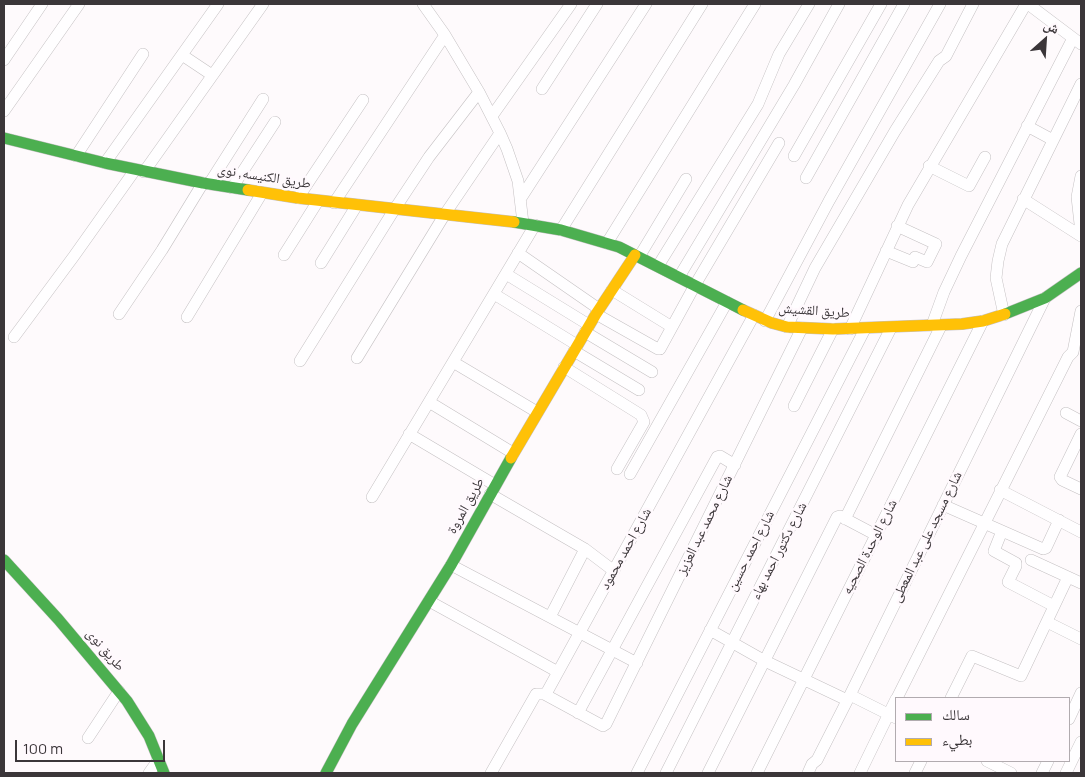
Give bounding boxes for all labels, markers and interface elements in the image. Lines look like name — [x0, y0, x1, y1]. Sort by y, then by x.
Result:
text: ش — [1041, 14, 1063, 38]
north arrow — [1020, 15, 1070, 65]
street label: طريق الكنيسه, نوى — [216, 161, 312, 193]
street label: طريق القشيش — [778, 300, 850, 322]
street label: شارع مسجد على عبد المعطى — [888, 469, 966, 605]
street label: شارع محمد عبد العزيز — [674, 472, 736, 578]
street label: طريق المروة — [444, 475, 488, 537]
street label: شارع الوحدة الصحيه — [839, 497, 901, 597]
street label: شارع دكتور احمد بهاء — [747, 499, 811, 603]
street label: شارع احمد محمود — [597, 505, 655, 593]
street label: شارع احمد حسين — [723, 508, 779, 594]
street label: طريق نوى — [82, 625, 128, 675]
legend — [895, 697, 1070, 762]
text: سالك — [942, 704, 970, 725]
text: بطيء — [942, 729, 972, 750]
scale bar — [18, 730, 168, 762]
text: 100 m — [23, 738, 63, 759]

